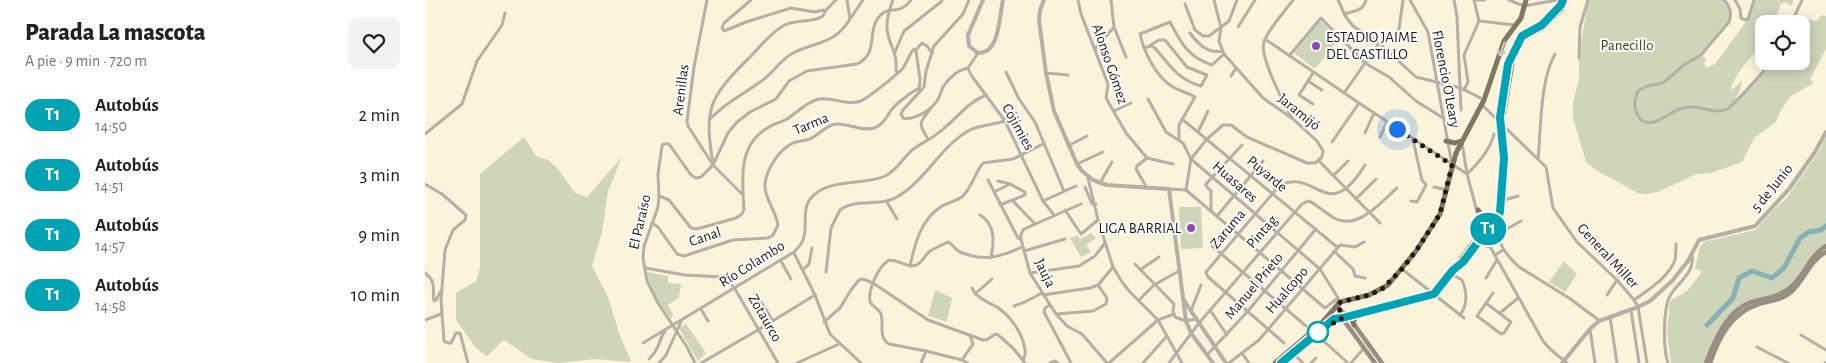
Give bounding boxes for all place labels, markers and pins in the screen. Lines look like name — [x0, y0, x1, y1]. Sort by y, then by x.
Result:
place label: ESTADIO JAIME DEL CASTILLO — [1326, 30, 1417, 62]
marker: ESTADIO JAIME DEL CASTILLO — [1310, 40, 1322, 52]
place label: LIGA BARRIAL — [1099, 221, 1182, 236]
marker: LIGA BARRIAL — [1185, 222, 1197, 234]
unlabelled marker — [1307, 321, 1329, 343]

